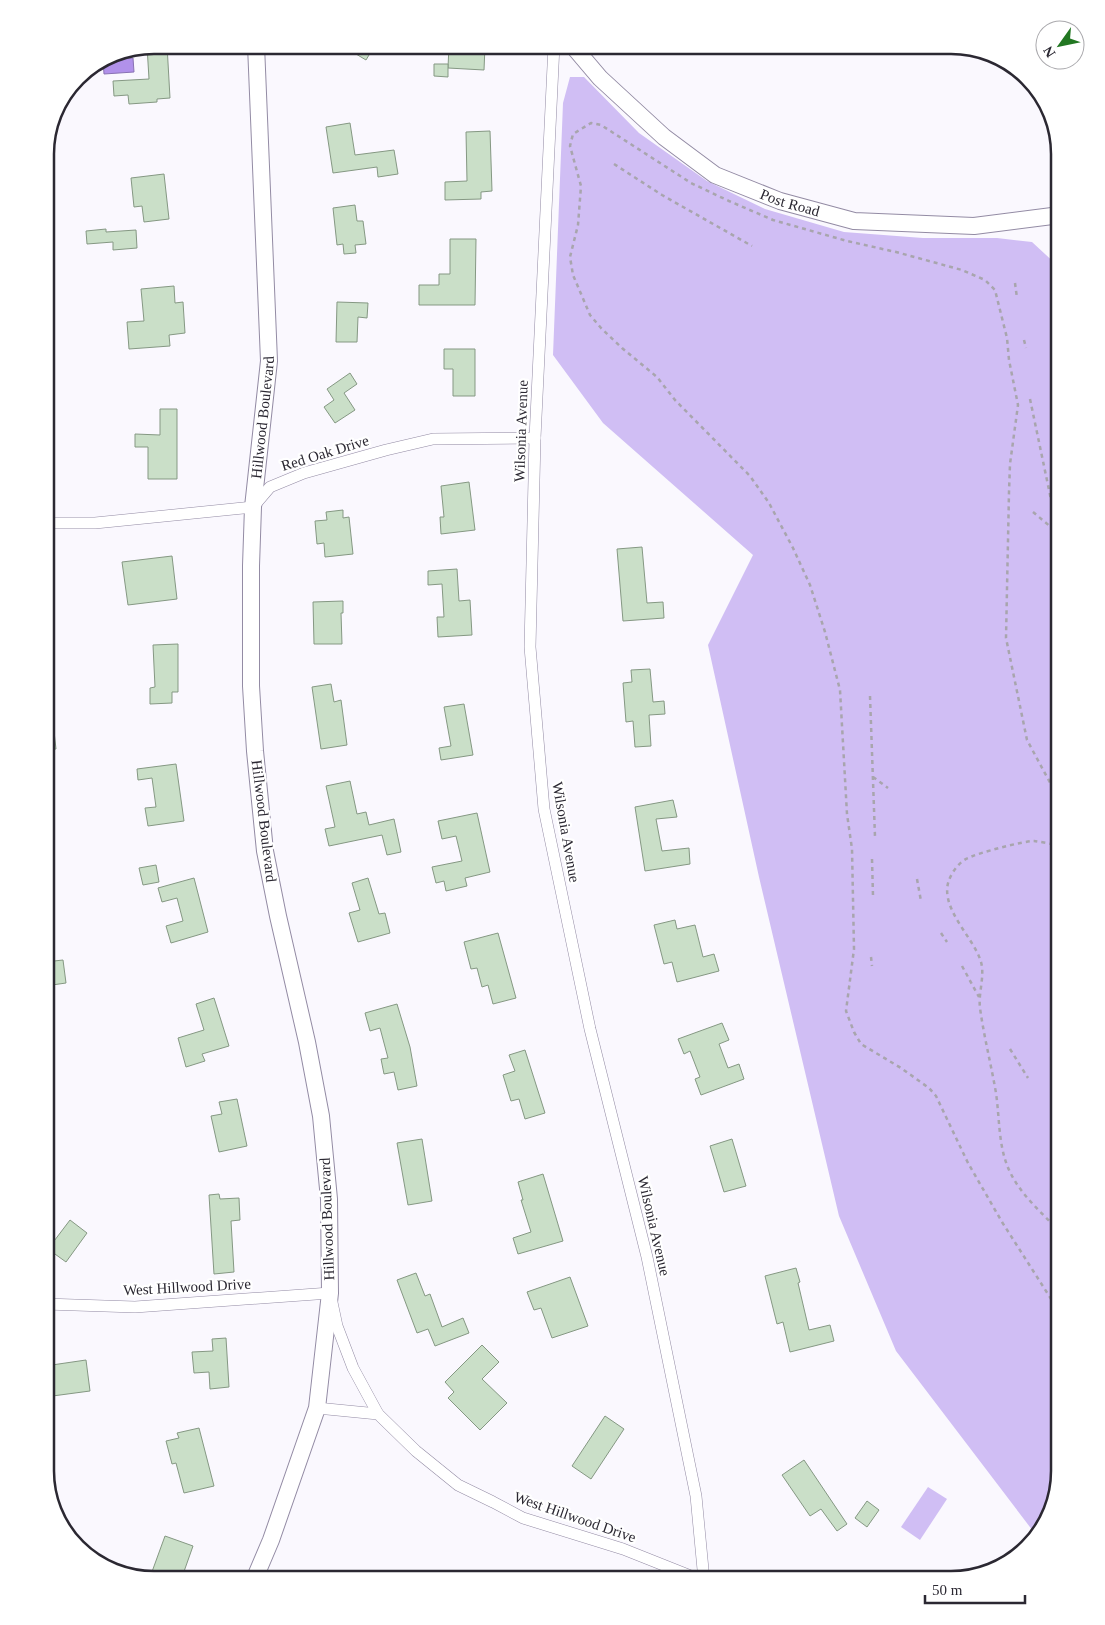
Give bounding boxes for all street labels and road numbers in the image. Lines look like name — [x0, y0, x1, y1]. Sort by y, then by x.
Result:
street label: Post Road — [758, 186, 822, 219]
street label: Hillwood Boulevard — [248, 355, 277, 479]
street label: Wilsonia Avenue — [511, 379, 531, 482]
street label: Red Oak Drive — [279, 432, 371, 474]
street label: Hillwood Boulevard — [249, 759, 279, 883]
street label: Wilsonia Avenue — [549, 780, 583, 884]
street label: Hillwood Boulevard — [317, 1157, 337, 1281]
street label: Wilsonia Avenue — [635, 1174, 673, 1278]
street label: West Hillwood Drive — [123, 1276, 252, 1298]
street label: West Hillwood Drive — [512, 1489, 638, 1545]

